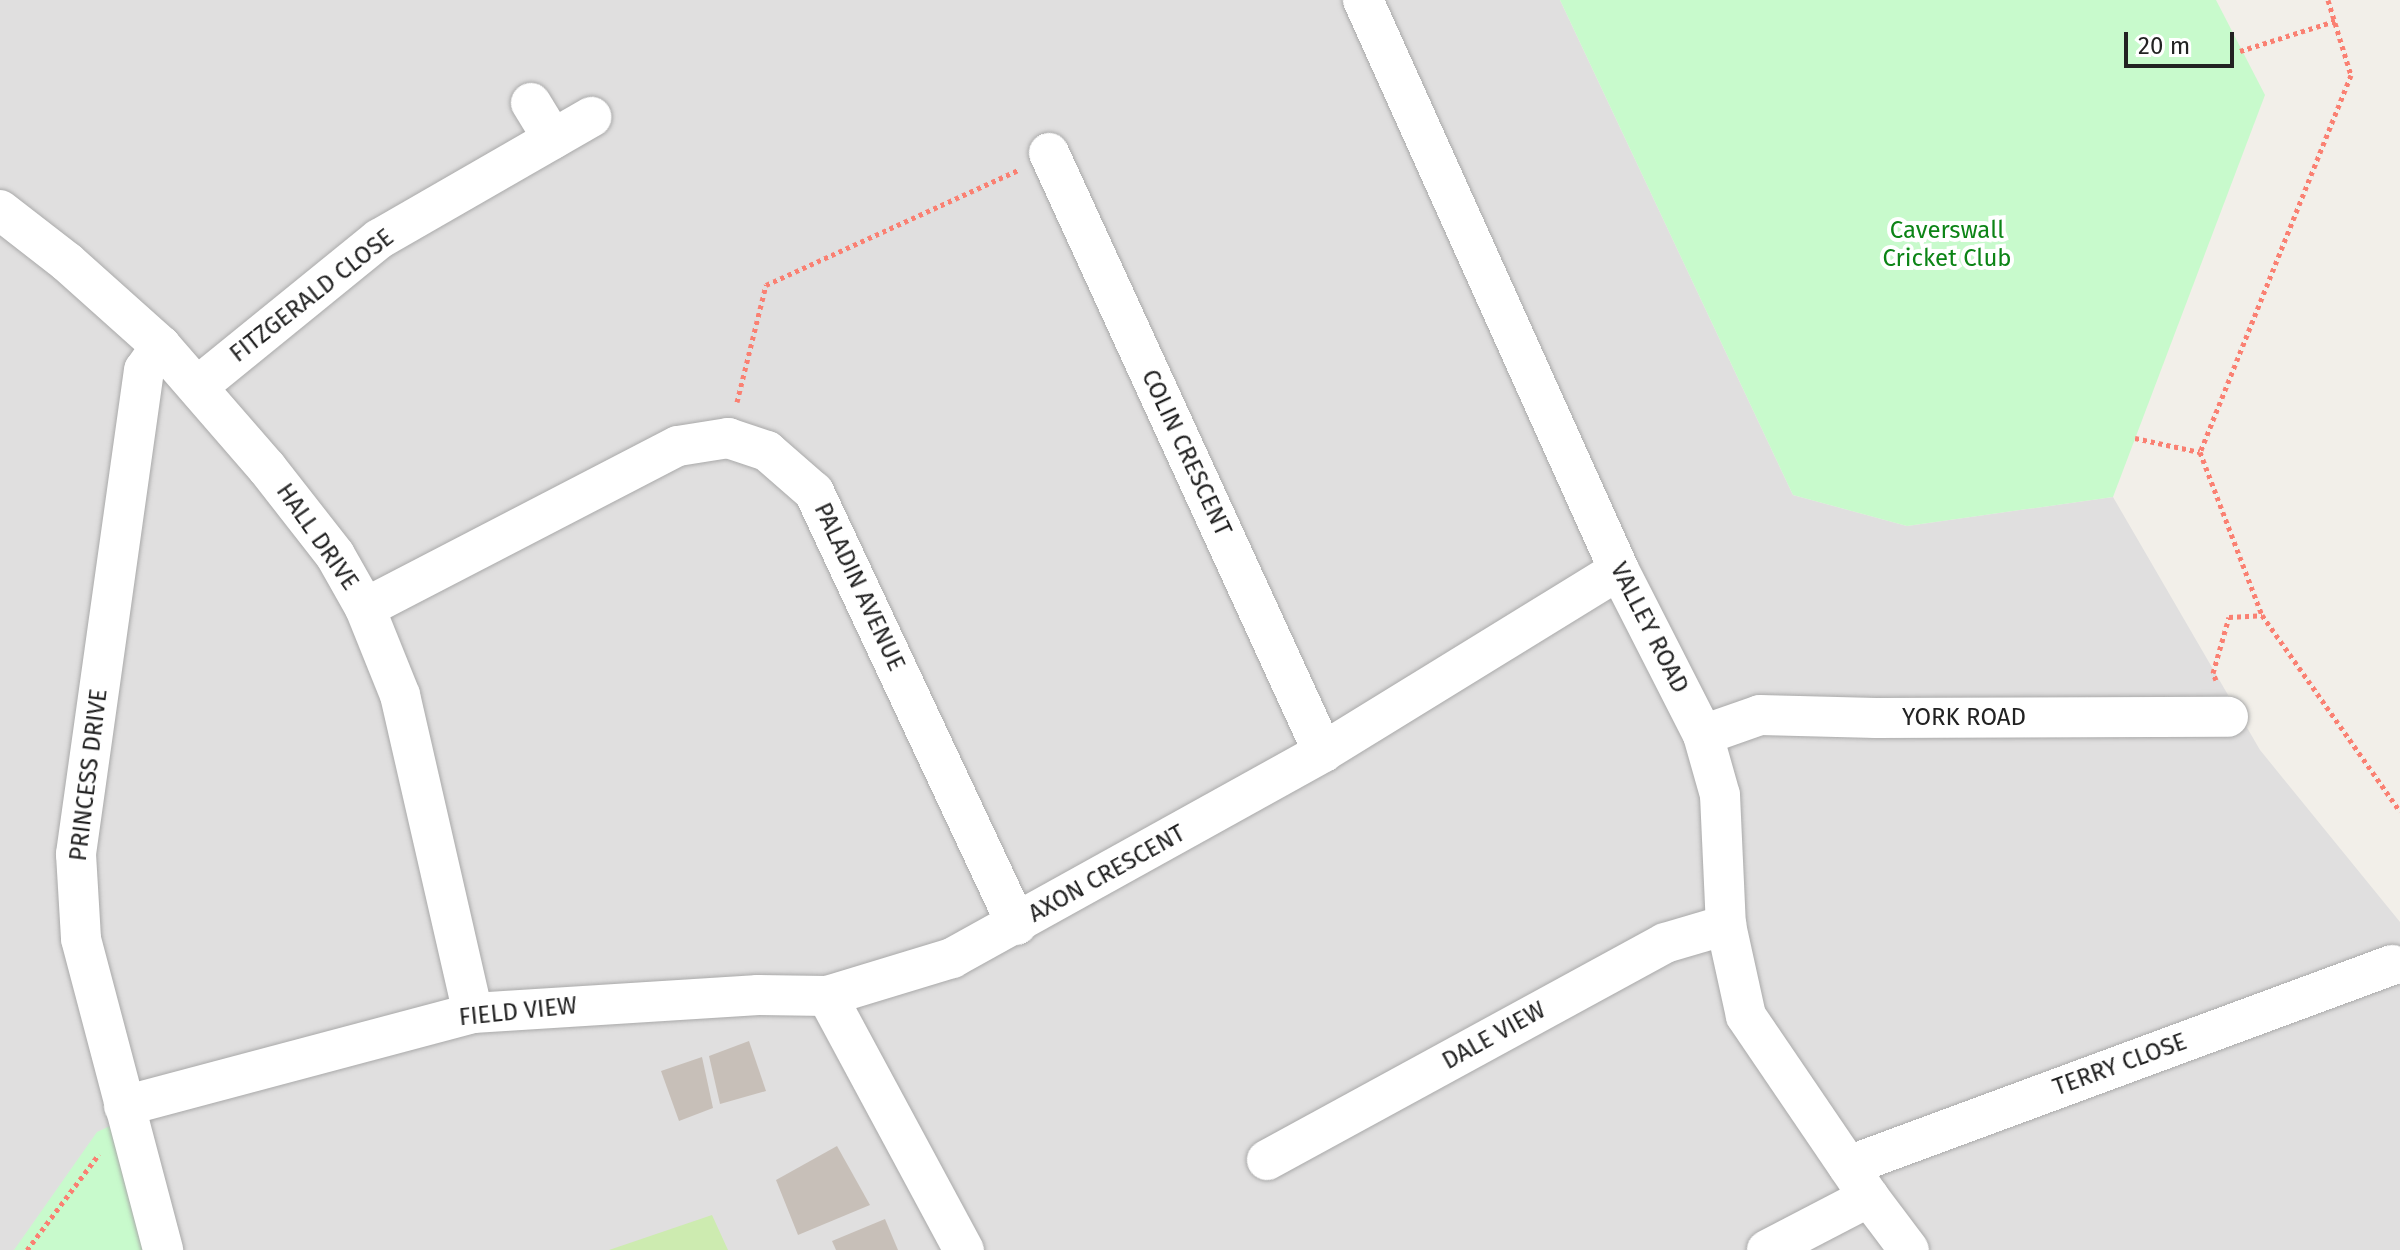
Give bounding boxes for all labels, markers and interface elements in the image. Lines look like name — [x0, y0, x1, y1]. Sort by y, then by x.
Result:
scale bar — [2128, 16, 2238, 66]
text: 20 m — [2138, 32, 2190, 60]
park label: Caverswall Cricket Club — [1882, 217, 2012, 273]
street label: FITZGERALD CLOSE — [224, 223, 400, 369]
street label: COLIN CRESCENT — [1135, 365, 1237, 541]
street label: HALL DRIVE — [270, 478, 364, 596]
street label: PALADIN AVENUE — [807, 498, 911, 676]
street label: VALLEY ROAD — [1604, 558, 1694, 698]
street label: PRINCESS DRIVE — [64, 687, 114, 863]
street label: YORK ROAD — [1902, 704, 2026, 732]
street label: AXON CRESCENT — [1024, 819, 1190, 929]
street label: FIELD VIEW — [458, 991, 578, 1033]
street label: DALE VIEW — [1438, 996, 1550, 1076]
street label: TERRY CLOSE — [2049, 1028, 2191, 1102]

